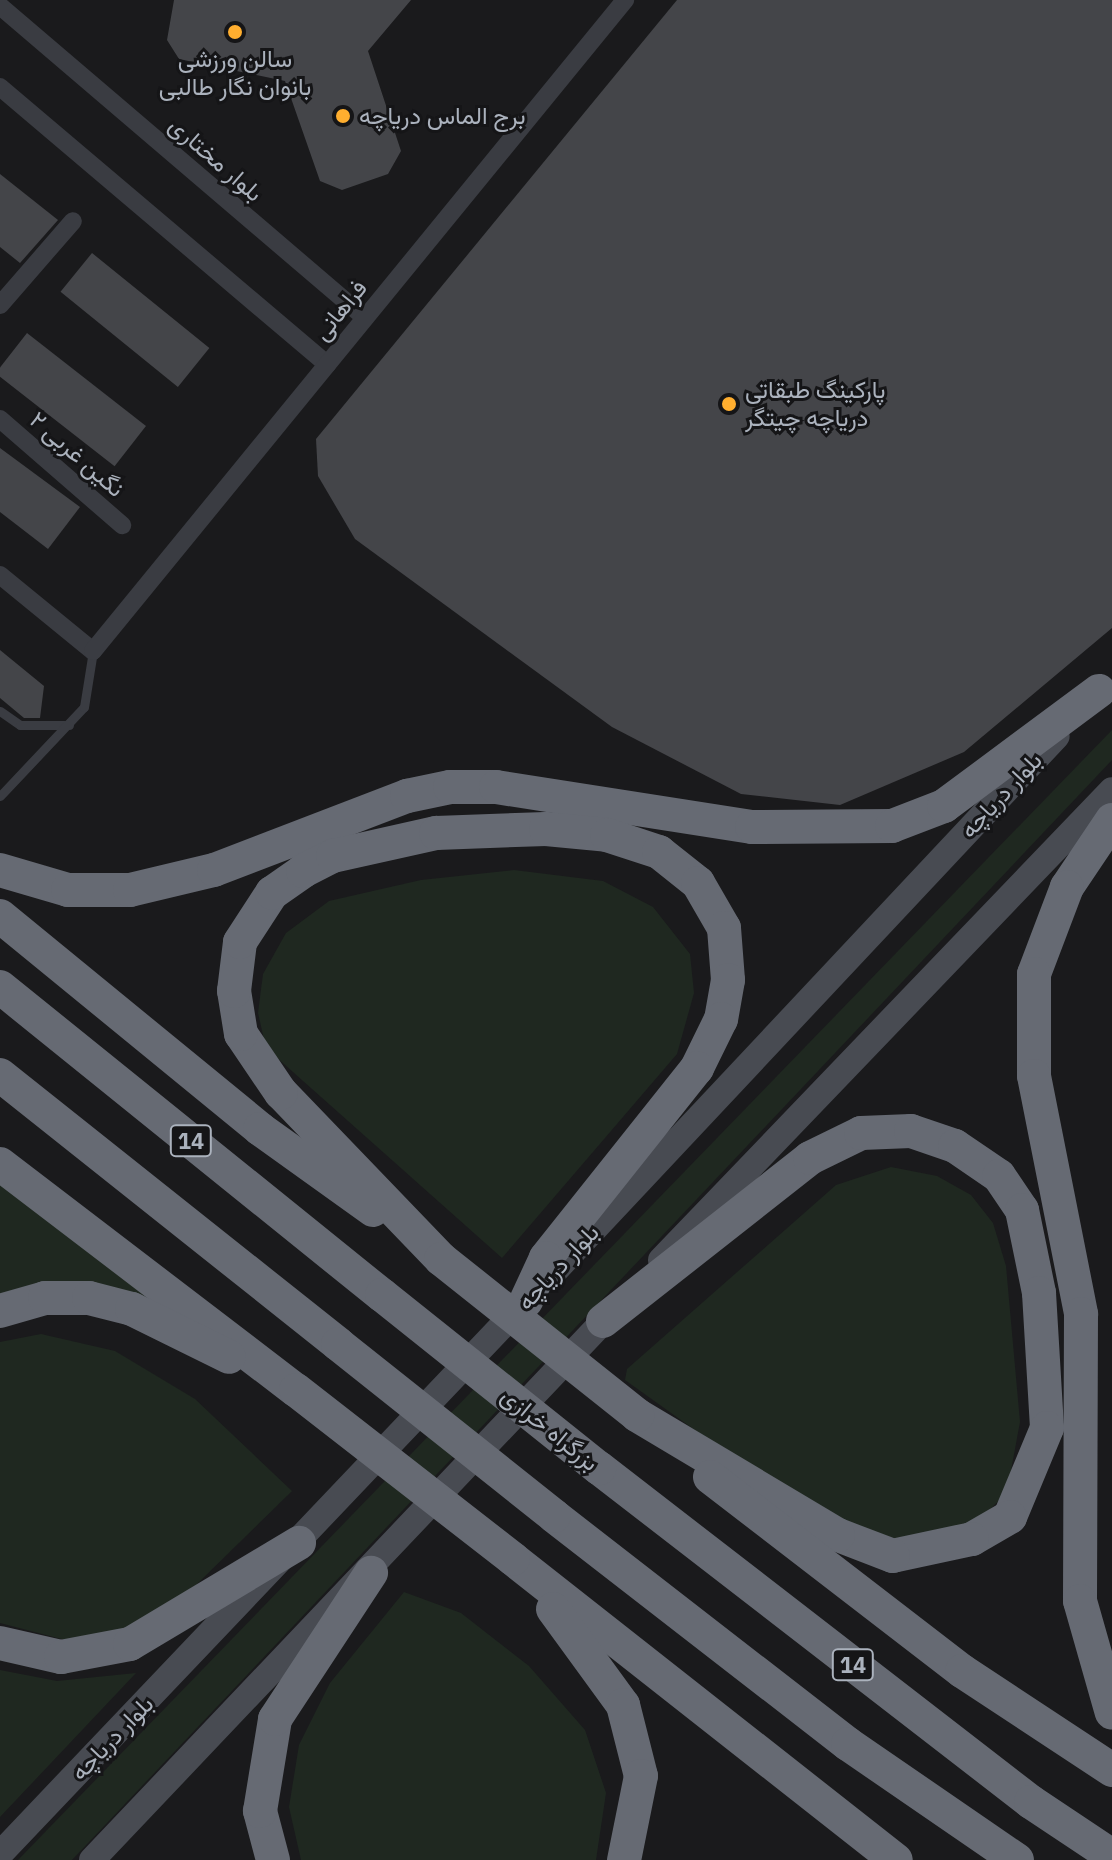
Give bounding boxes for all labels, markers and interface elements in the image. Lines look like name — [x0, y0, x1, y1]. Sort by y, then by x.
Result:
marker: سالن ورزشی بانوان نگار طالبی — [226, 23, 244, 41]
place label: سالن ورزشی بانوان نگار طالبی — [159, 45, 311, 101]
place label: برج الماس دریاچه — [359, 102, 526, 130]
marker: برج الماس دریاچه — [334, 107, 352, 125]
street label: بلوار مختاری — [163, 111, 269, 207]
street label: فراهانی — [307, 274, 373, 346]
place label: پارکینگ طبقاتی دریاچه چیتگر — [745, 376, 886, 432]
marker: پارکینگ طبقاتی دریاچه چیتگر — [720, 395, 738, 413]
street label: نگین غربی ۲ — [24, 405, 130, 503]
street label: بلوار دریاچه — [954, 746, 1048, 844]
road number: 14 — [169, 1123, 213, 1159]
street label: بلوار دریاچه — [511, 1218, 605, 1316]
street label: بزرگراه خرازی — [495, 1381, 605, 1477]
road number: 14 — [831, 1647, 875, 1683]
street label: بلوار دریاچه — [65, 1690, 159, 1786]

